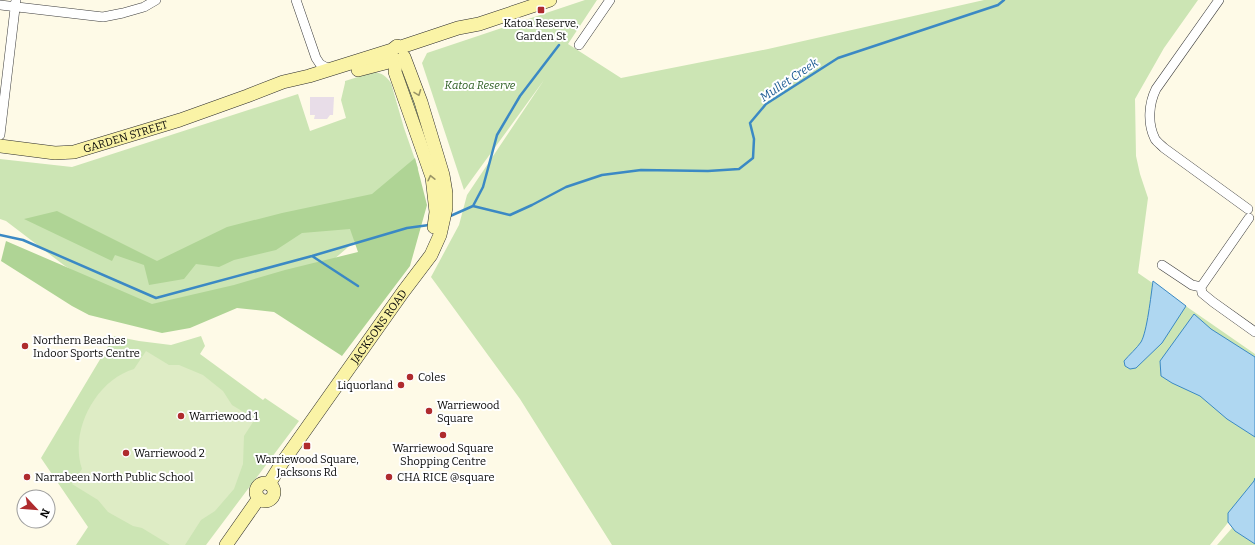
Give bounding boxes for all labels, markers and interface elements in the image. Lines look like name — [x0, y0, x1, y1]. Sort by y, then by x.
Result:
marker: Katoa Reserve, Garden St — [536, 5, 546, 15]
place label: Katoa Reserve, Garden St — [503, 17, 579, 43]
water label: Mullet Creek — [757, 55, 821, 105]
park label: Katoa Reserve — [445, 79, 516, 92]
one-way arrow — [413, 90, 421, 97]
street label: GARDEN STREET — [81, 118, 170, 156]
one-way arrow — [428, 175, 436, 181]
street label: JACKSONS ROAD — [348, 287, 410, 367]
place label: Northern Beaches Indoor Sports Centre — [33, 334, 140, 360]
marker: Northern Beaches Indoor Sports Centre — [20, 341, 30, 351]
place label: Coles — [418, 371, 446, 384]
marker: Coles — [405, 372, 415, 382]
place label: Liquorland — [337, 379, 393, 392]
marker: Liquorland — [396, 380, 406, 390]
place label: Warriewood Square — [437, 399, 500, 425]
marker: Warriewood Square — [424, 406, 434, 416]
place label: Warriewood 1 — [189, 410, 259, 423]
marker: Warriewood 1 — [176, 411, 186, 421]
marker: Warriewood Square Shopping Centre — [438, 430, 448, 440]
marker: Warriewood Square, Jacksons Rd — [302, 441, 312, 451]
place label: Warriewood Square Shopping Centre — [392, 442, 494, 468]
place label: Warriewood 2 — [134, 447, 205, 460]
marker: Warriewood 2 — [121, 448, 131, 458]
place label: Warriewood Square, Jacksons Rd — [255, 453, 359, 479]
place label: Narrabeen North Public School — [35, 471, 193, 484]
place label: CHA RICE @square — [397, 471, 494, 484]
marker: Narrabeen North Public School — [22, 472, 32, 482]
marker: CHA RICE @square — [384, 472, 394, 482]
north arrow — [16, 489, 56, 529]
text: N — [37, 506, 52, 520]

